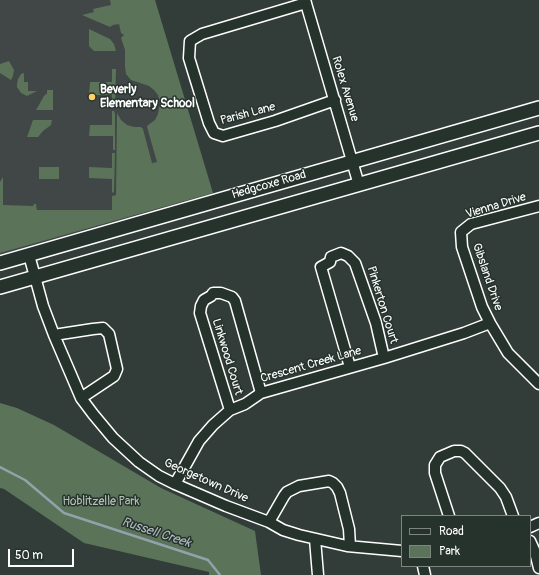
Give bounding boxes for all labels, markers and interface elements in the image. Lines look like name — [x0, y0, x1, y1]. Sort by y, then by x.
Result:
street label: Rolex Avenue — [328, 55, 362, 123]
place label: Beverly Elementary School — [100, 83, 195, 111]
marker: Beverly Elementary School — [87, 92, 97, 102]
street label: Parish Lane — [219, 100, 277, 128]
street label: Hedgcoxe Road — [230, 168, 308, 202]
street label: Vienna Drive — [464, 190, 528, 222]
street label: Gibsland Drive — [469, 241, 505, 313]
street label: Pinkerton Court — [363, 265, 401, 345]
street label: Linkwood Court — [209, 317, 245, 397]
street label: Crescent Creek Lane — [259, 344, 363, 386]
street label: Georgetown Drive — [162, 456, 250, 506]
park label: Hoblitzelle Park — [62, 495, 140, 509]
water label: Russell Creek — [119, 514, 193, 552]
legend — [401, 515, 531, 567]
text: Road — [439, 524, 464, 539]
scale bar — [10, 541, 76, 567]
text: Park — [439, 544, 460, 559]
text: 50 m — [15, 548, 43, 563]

